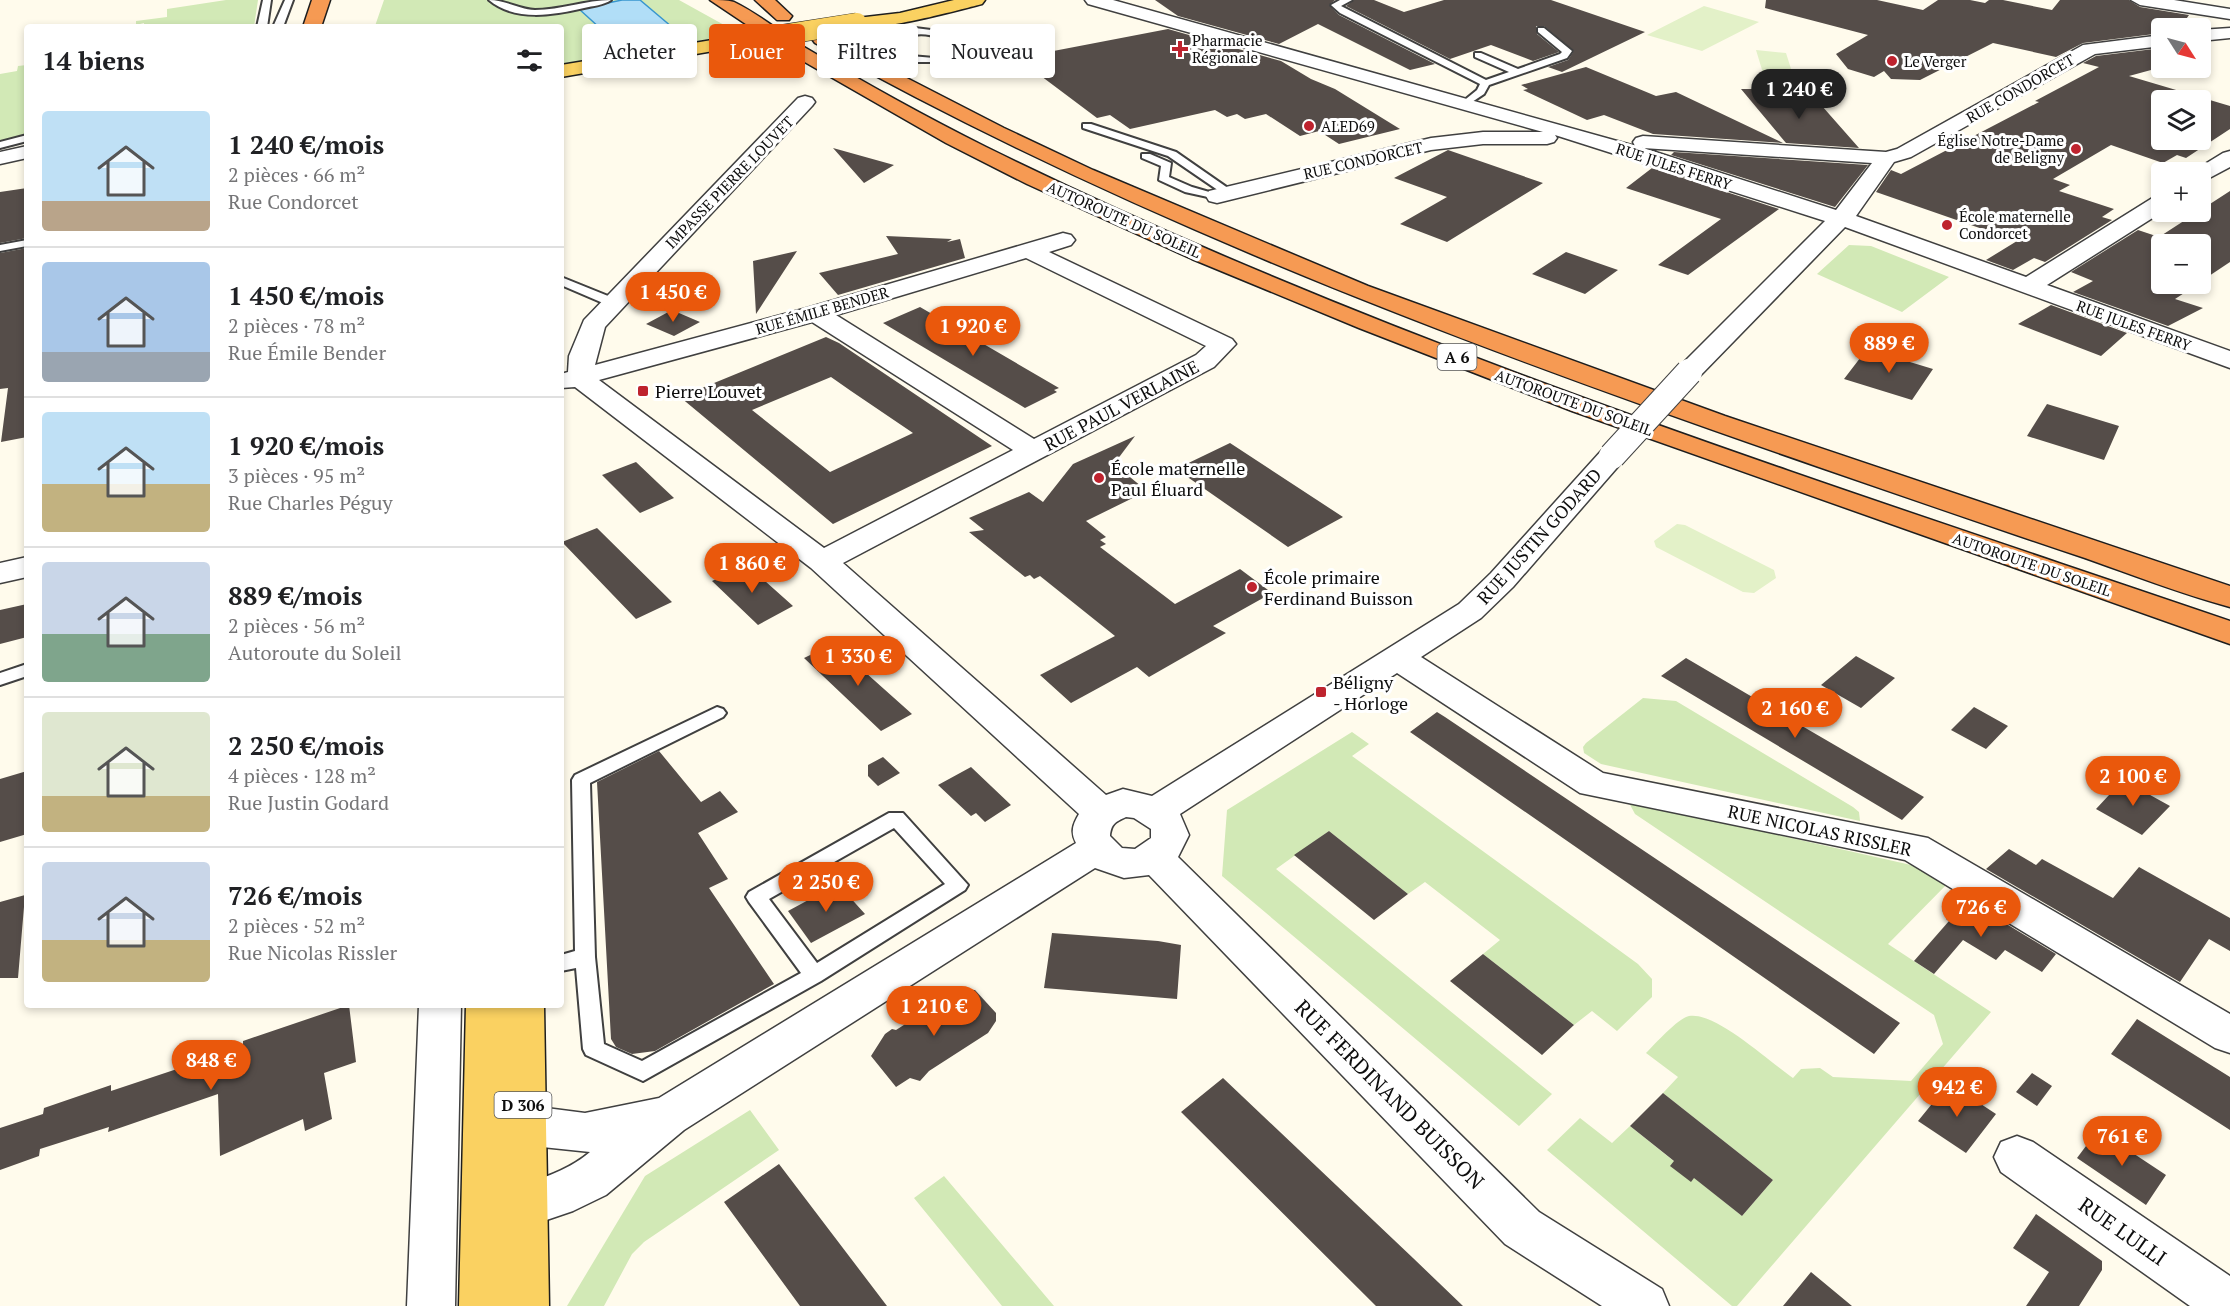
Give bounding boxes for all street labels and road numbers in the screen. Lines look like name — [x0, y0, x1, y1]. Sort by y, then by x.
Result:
street label: RUE CONDORCET — [1962, 49, 2078, 127]
street label: IMPASSE PIERRE LOUVET — [660, 112, 798, 252]
street label: RUE CONDORCET — [1301, 137, 1425, 183]
street label: RUE JULES FERRY — [1614, 138, 1735, 194]
street label: AUTOROUTE DU SOLEIL — [1044, 176, 1204, 262]
street label: RUE ÉMILE BENDER — [753, 281, 891, 339]
street label: RUE JULES FERRY — [2074, 295, 2194, 355]
road number: A 6 — [1438, 344, 1476, 370]
street label: RUE PAUL VERLAINE — [1039, 354, 1203, 456]
street label: AUTOROUTE DU SOLEIL — [1492, 364, 1656, 440]
street label: RUE JUSTIN GODARD — [1471, 463, 1607, 609]
street label: AUTOROUTE DU SOLEIL — [1950, 527, 2114, 601]
street label: RUE NICOLAS RISSLER — [1726, 799, 1915, 861]
street label: RUE FERDINAND BUISSON — [1289, 993, 1491, 1195]
road number: D 306 — [494, 1092, 552, 1118]
street label: RUE LULLI — [2074, 1191, 2172, 1271]

